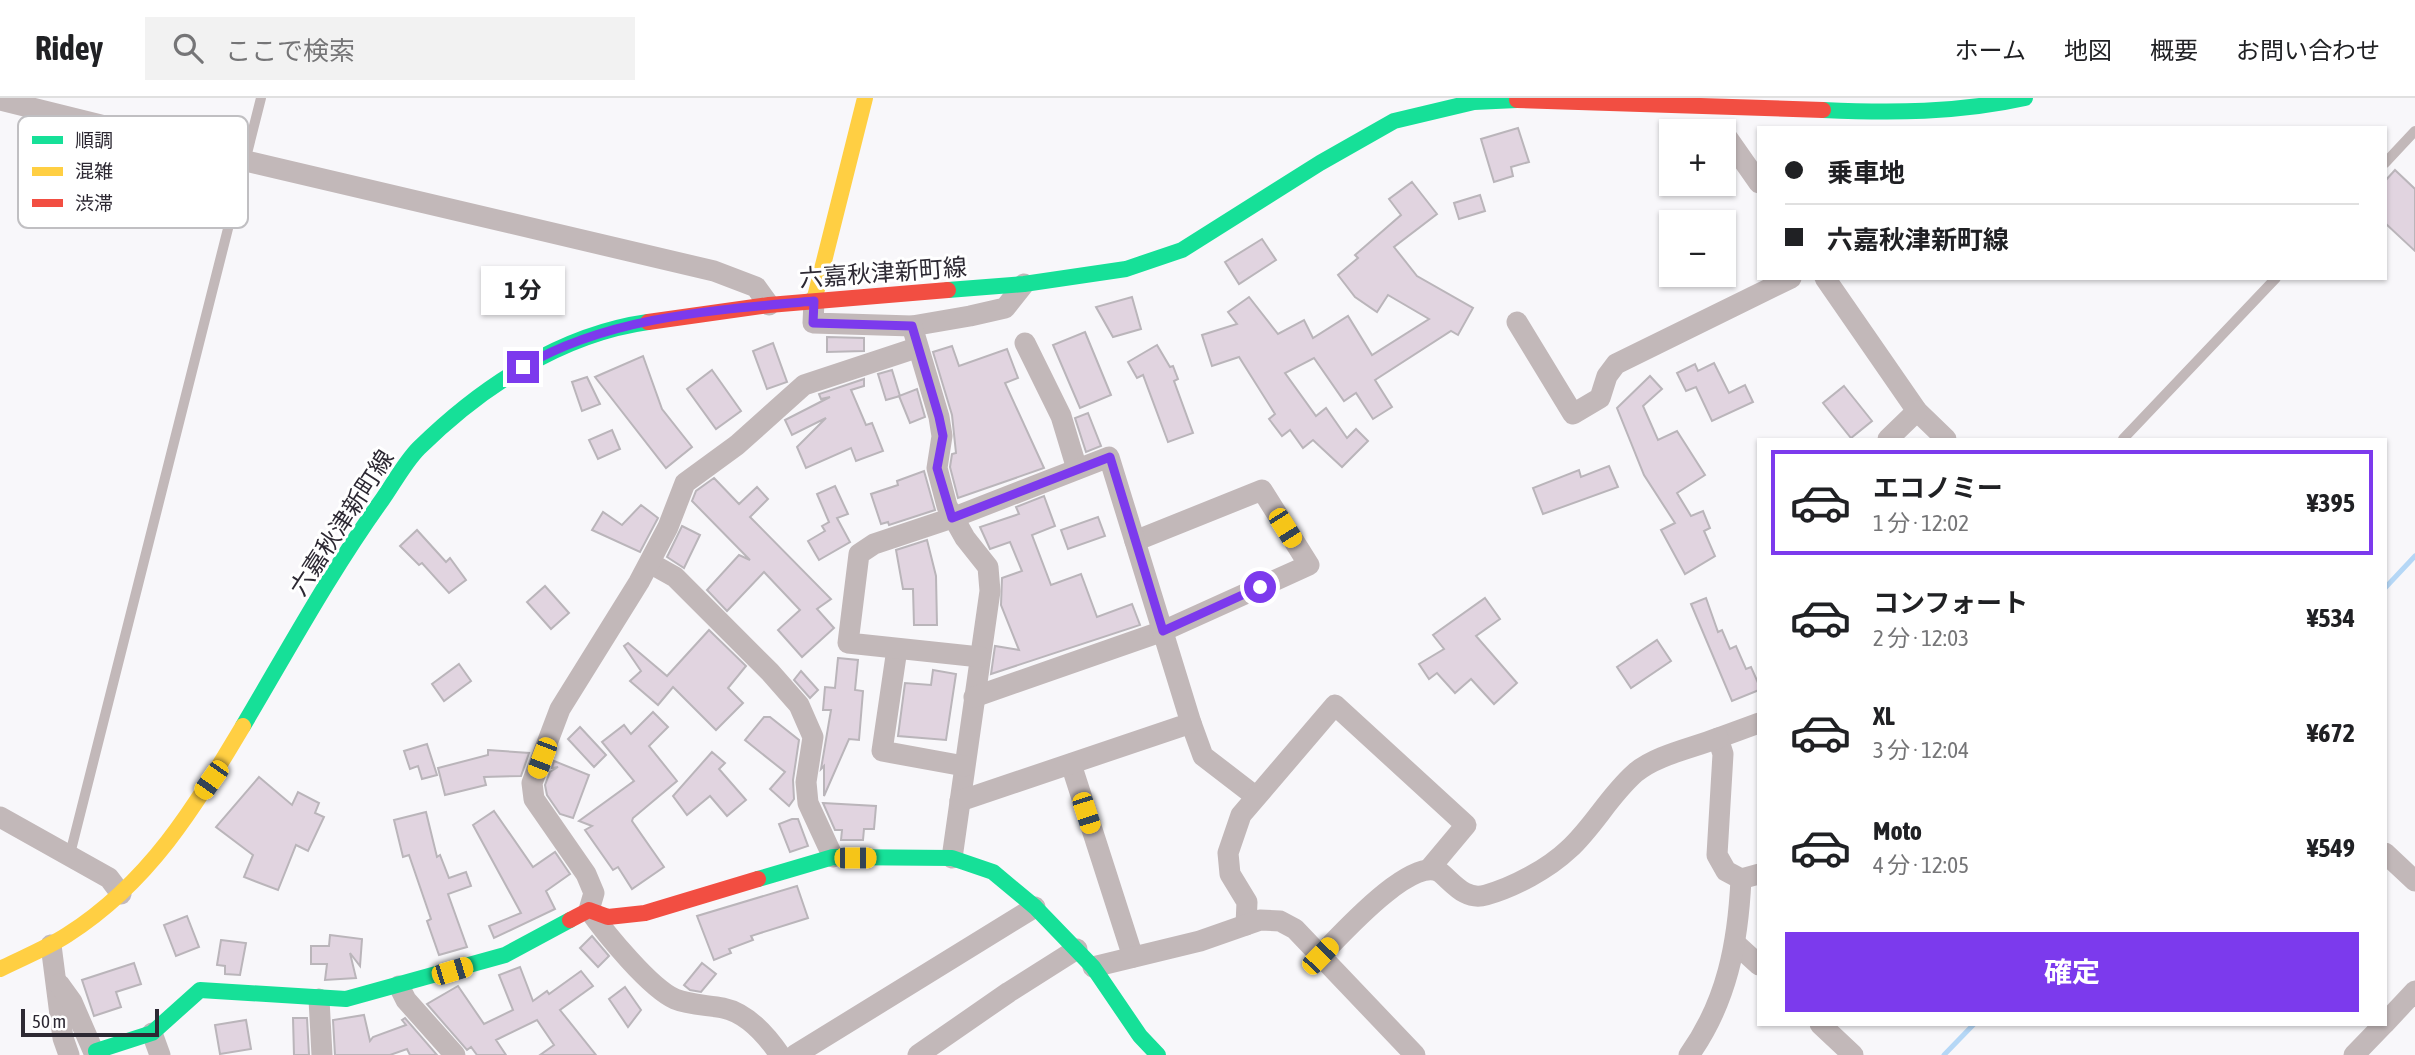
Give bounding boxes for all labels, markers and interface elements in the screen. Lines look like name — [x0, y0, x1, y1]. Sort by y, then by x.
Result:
search box — [145, 17, 635, 80]
text: Ridey — [35, 29, 103, 67]
icon: search — [169, 29, 207, 67]
text: ここで検索 — [225, 36, 355, 66]
text: ホーム — [1955, 37, 2026, 64]
text: 地図 — [2064, 37, 2112, 64]
text: 概要 — [2150, 37, 2198, 64]
text: お問い合わせ — [2236, 37, 2380, 64]
legend — [18, 116, 248, 228]
map controls — [1659, 119, 1736, 287]
button: + — [1659, 119, 1736, 196]
text: 順調 — [75, 129, 113, 151]
text: 乗車地 — [1827, 158, 1905, 188]
text: 混雑 — [75, 160, 113, 182]
text: 渋滞 — [75, 192, 113, 214]
button: − — [1659, 210, 1736, 287]
text: 六嘉秋津新町線 — [1827, 225, 2009, 255]
street label: 六嘉秋津新町線 — [798, 253, 968, 292]
callout: 1 分 — [481, 266, 565, 314]
text: 1 分 — [505, 277, 541, 303]
route end — [507, 351, 539, 383]
street label: 六嘉秋津新町線 — [285, 445, 399, 601]
icon: car — [1789, 471, 1852, 534]
text: エコノミー — [1873, 473, 2003, 503]
text: ¥395 — [2307, 488, 2355, 518]
car — [1265, 505, 1306, 551]
text: 1 分 · 12:02 — [1873, 510, 1969, 536]
route start — [1244, 571, 1276, 603]
icon: car — [1789, 586, 1852, 649]
text: コンフォート — [1873, 588, 2028, 618]
text: ¥534 — [2307, 603, 2355, 633]
text: 2 分 · 12:03 — [1873, 625, 1969, 651]
icon: car — [1789, 701, 1852, 764]
text: XL — [1873, 701, 1895, 731]
text: ¥672 — [2307, 718, 2355, 748]
car — [525, 735, 560, 781]
text: 3 分 · 12:04 — [1873, 737, 1969, 763]
car — [191, 757, 232, 803]
car — [1070, 790, 1103, 836]
icon: car — [1789, 816, 1852, 879]
text: Moto — [1873, 816, 1922, 846]
text: ¥549 — [2307, 833, 2355, 863]
car — [835, 848, 877, 869]
text: 4 分 · 12:05 — [1873, 852, 1969, 878]
button: 確定 — [1785, 932, 2359, 1012]
car — [1298, 934, 1343, 978]
car — [429, 955, 476, 987]
scale bar — [21, 1006, 159, 1038]
text: 50 m — [32, 1010, 66, 1032]

